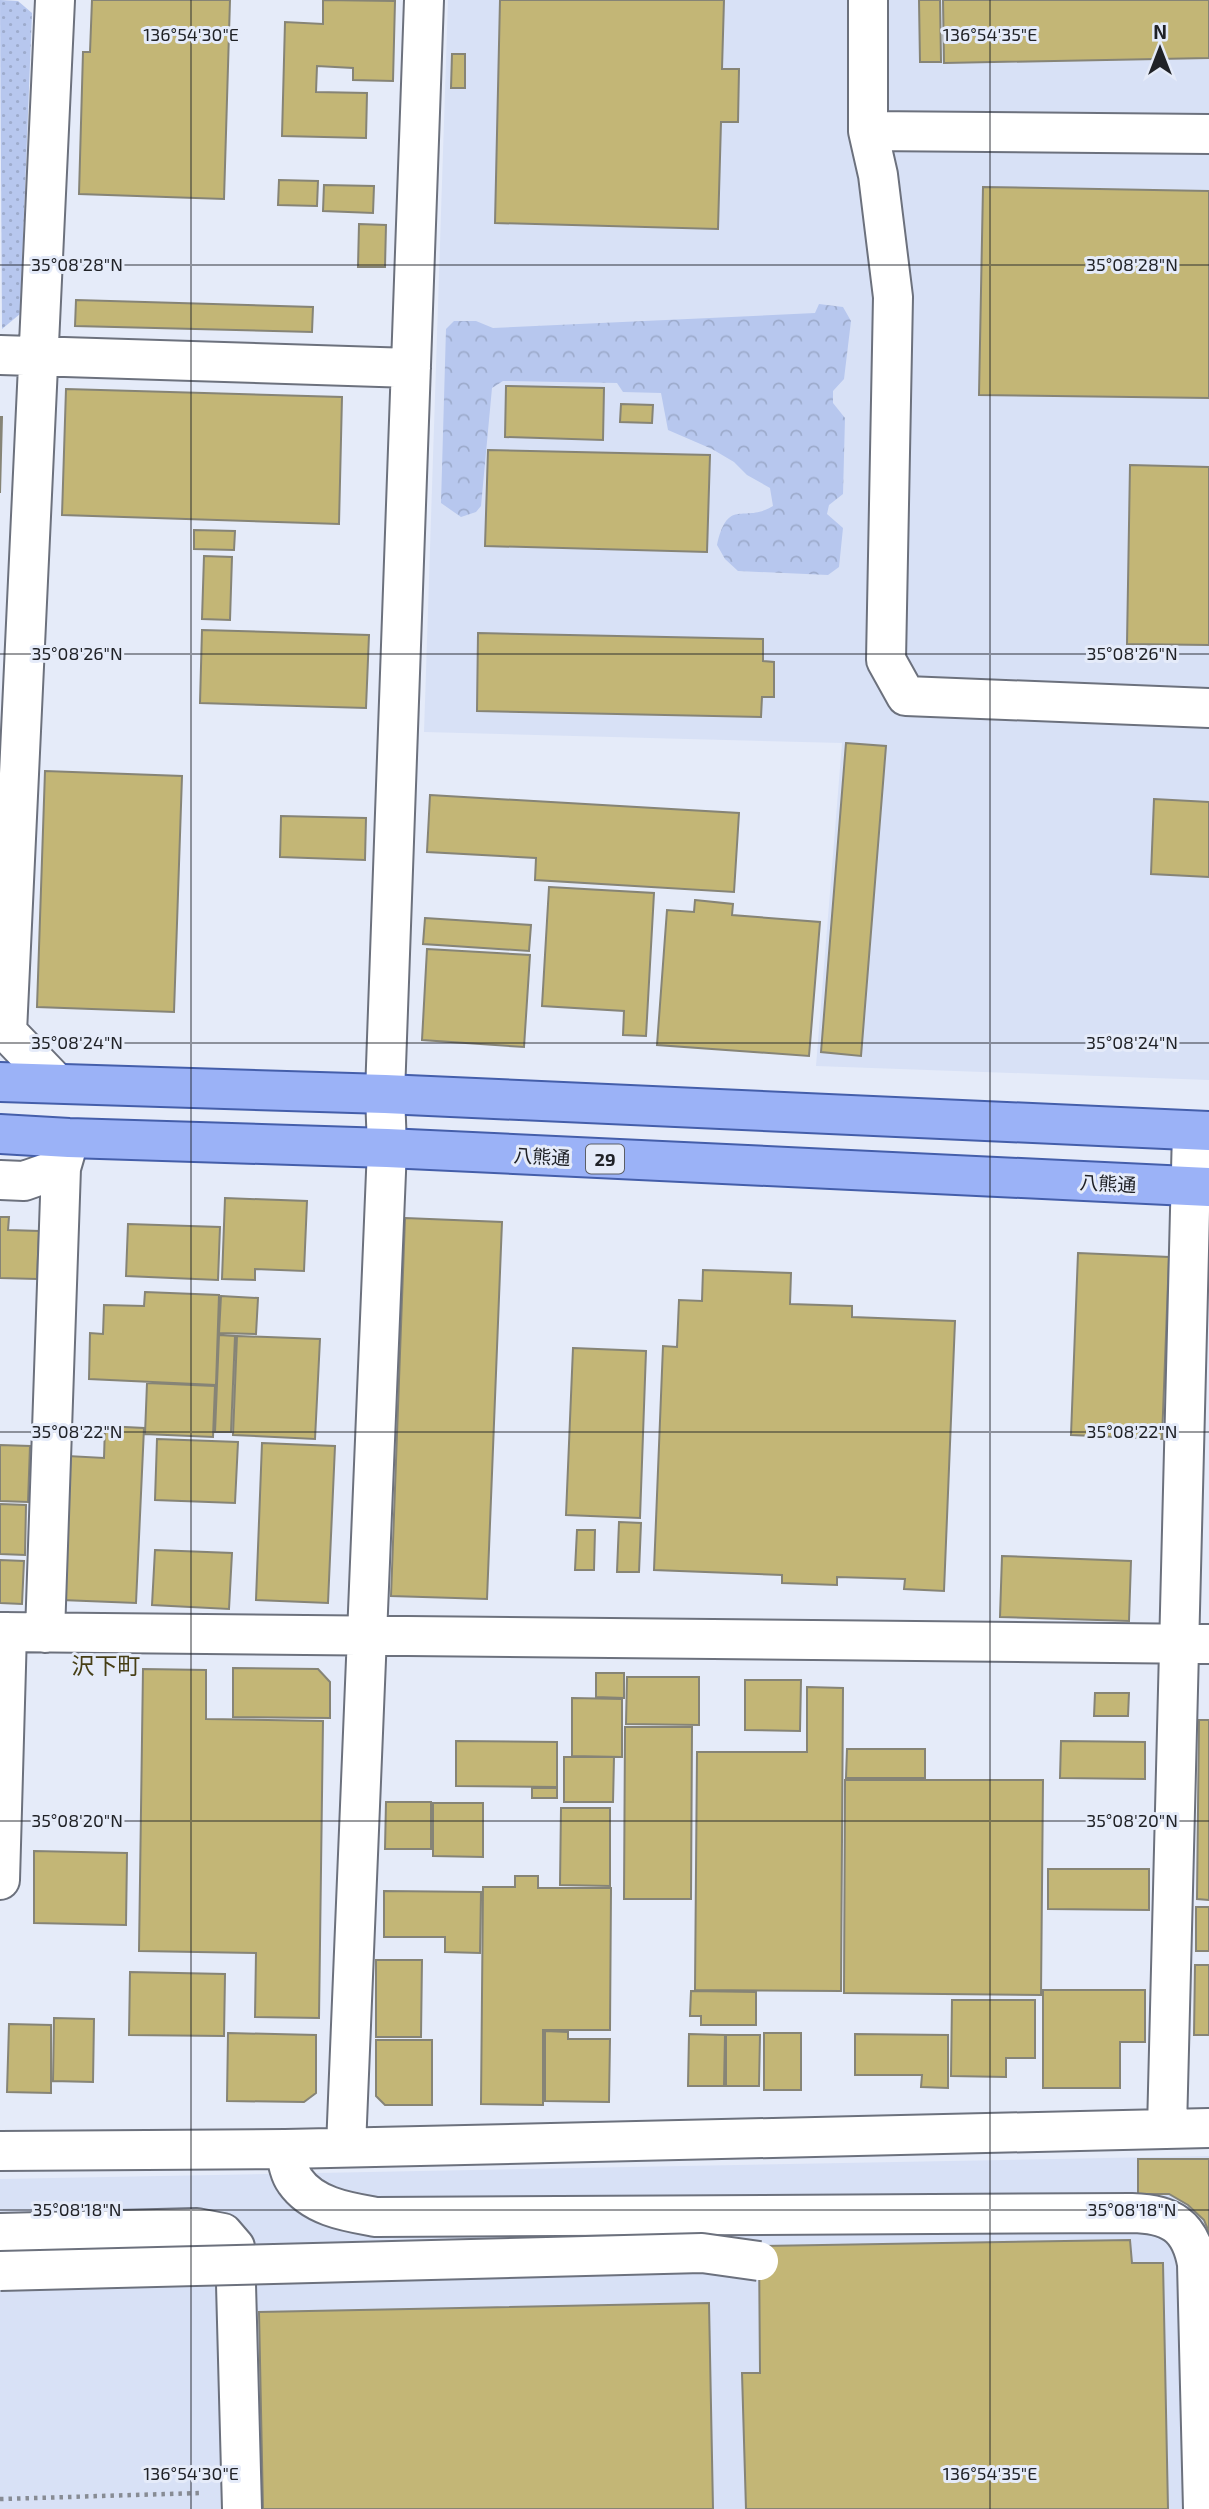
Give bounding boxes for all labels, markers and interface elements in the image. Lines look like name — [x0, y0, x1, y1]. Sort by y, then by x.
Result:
north arrow — [1125, 14, 1195, 84]
text: N — [1153, 20, 1167, 43]
text: 136°54'30"E — [143, 23, 239, 45]
text: 136°54'35"E — [943, 23, 1037, 45]
text: 35°08'28"N — [31, 253, 123, 275]
text: 35°08'28"N — [1086, 253, 1178, 275]
text: 35°08'26"N — [31, 642, 123, 664]
text: 35°08'26"N — [1086, 642, 1178, 664]
text: 35°08'24"N — [31, 1031, 123, 1053]
text: 35°08'24"N — [1086, 1031, 1178, 1053]
street label: 八熊通 — [513, 1143, 571, 1169]
road number: 29 — [586, 1144, 624, 1174]
street label: 八熊通 — [1079, 1170, 1137, 1196]
text: 35°08'22"N — [31, 1420, 123, 1442]
text: 35°08'22"N — [1086, 1420, 1178, 1442]
district label: 沢下町 — [72, 1651, 141, 1679]
text: 35°08'20"N — [31, 1809, 123, 1831]
text: 35°08'20"N — [1086, 1809, 1178, 1831]
text: 35°08'18"N — [33, 2198, 121, 2220]
text: 35°08'18"N — [1088, 2198, 1176, 2220]
text: 136°54'30"E — [143, 2462, 239, 2484]
text: 136°54'35"E — [943, 2462, 1037, 2484]

